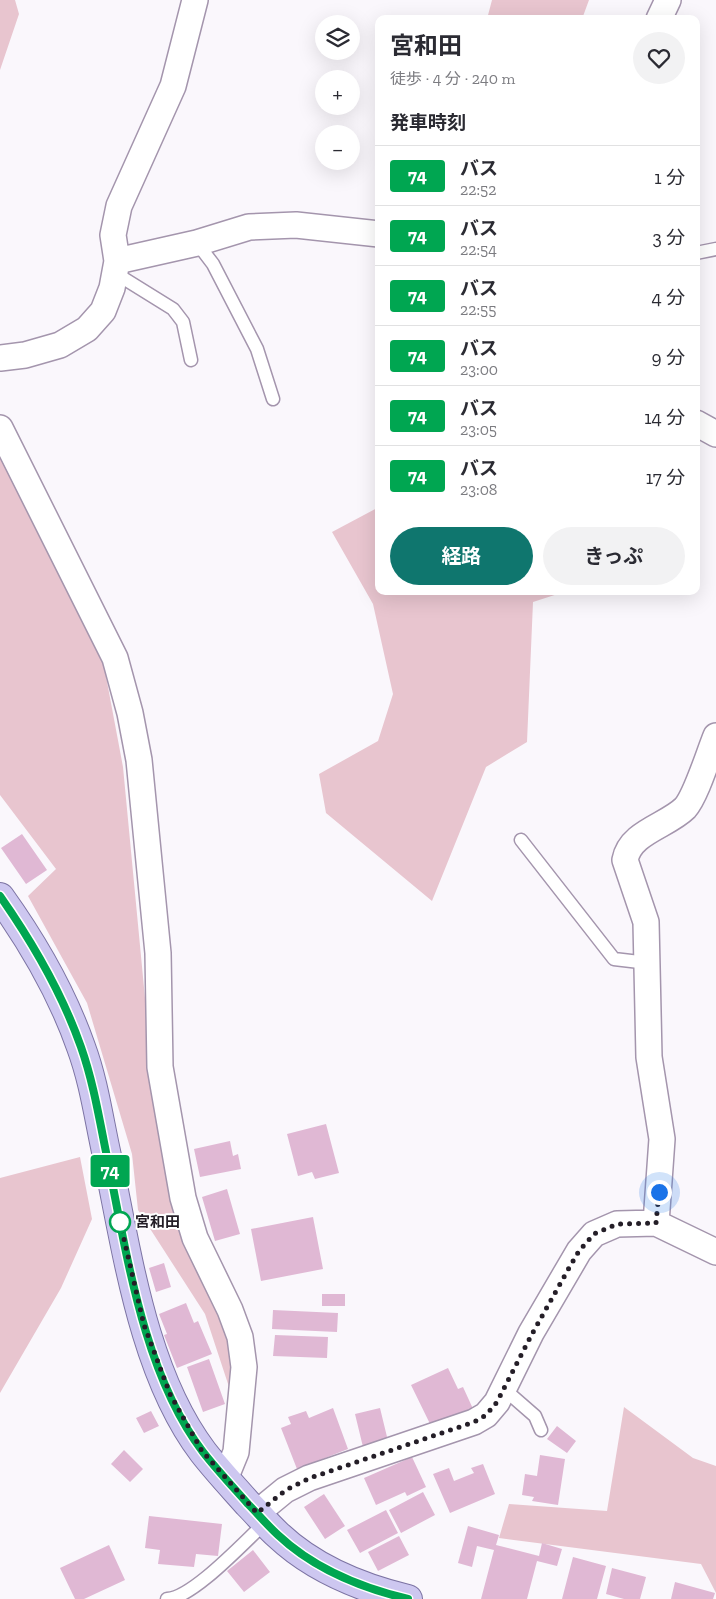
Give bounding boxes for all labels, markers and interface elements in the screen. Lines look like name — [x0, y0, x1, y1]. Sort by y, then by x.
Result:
map controls — [315, 15, 360, 170]
button: layers — [315, 15, 360, 60]
text: 宮和田 — [390, 31, 462, 60]
button: heart — [633, 32, 685, 84]
text: 徒歩 · 4 分 · 240 m — [390, 69, 515, 88]
button: + — [315, 70, 360, 115]
text: 発車時刻 — [390, 111, 466, 134]
button: − — [315, 125, 360, 170]
text: バス — [460, 157, 498, 180]
text: 74 — [408, 165, 427, 187]
text: 1 分 — [654, 166, 685, 189]
text: 22:52 — [460, 180, 497, 199]
text: バス — [460, 217, 498, 240]
text: 74 — [408, 225, 427, 247]
text: 3 分 — [652, 226, 685, 249]
text: 22:54 — [460, 240, 497, 259]
text: バス — [460, 277, 498, 300]
text: 74 — [408, 285, 427, 307]
text: 4 分 — [651, 286, 685, 309]
text: 22:55 — [460, 300, 496, 319]
text: バス — [460, 337, 498, 360]
text: 74 — [408, 345, 427, 367]
text: 9 分 — [652, 346, 685, 369]
text: 23:00 — [460, 360, 498, 379]
text: バス — [460, 397, 498, 420]
text: 74 — [408, 405, 427, 427]
text: 14 分 — [644, 406, 685, 429]
text: 23:05 — [460, 420, 497, 439]
text: バス — [460, 457, 498, 480]
text: 74 — [408, 465, 427, 487]
text: 17 分 — [646, 466, 685, 489]
text: 23:08 — [460, 480, 497, 499]
button: 経路 — [390, 527, 533, 585]
button: きっぷ — [543, 527, 685, 585]
line badge: 74 — [88, 1155, 132, 1187]
text: 74 — [101, 1160, 119, 1182]
your location — [647, 1180, 672, 1205]
marker: 宮和田 — [109, 1211, 131, 1233]
place label: 宮和田 — [135, 1213, 180, 1231]

